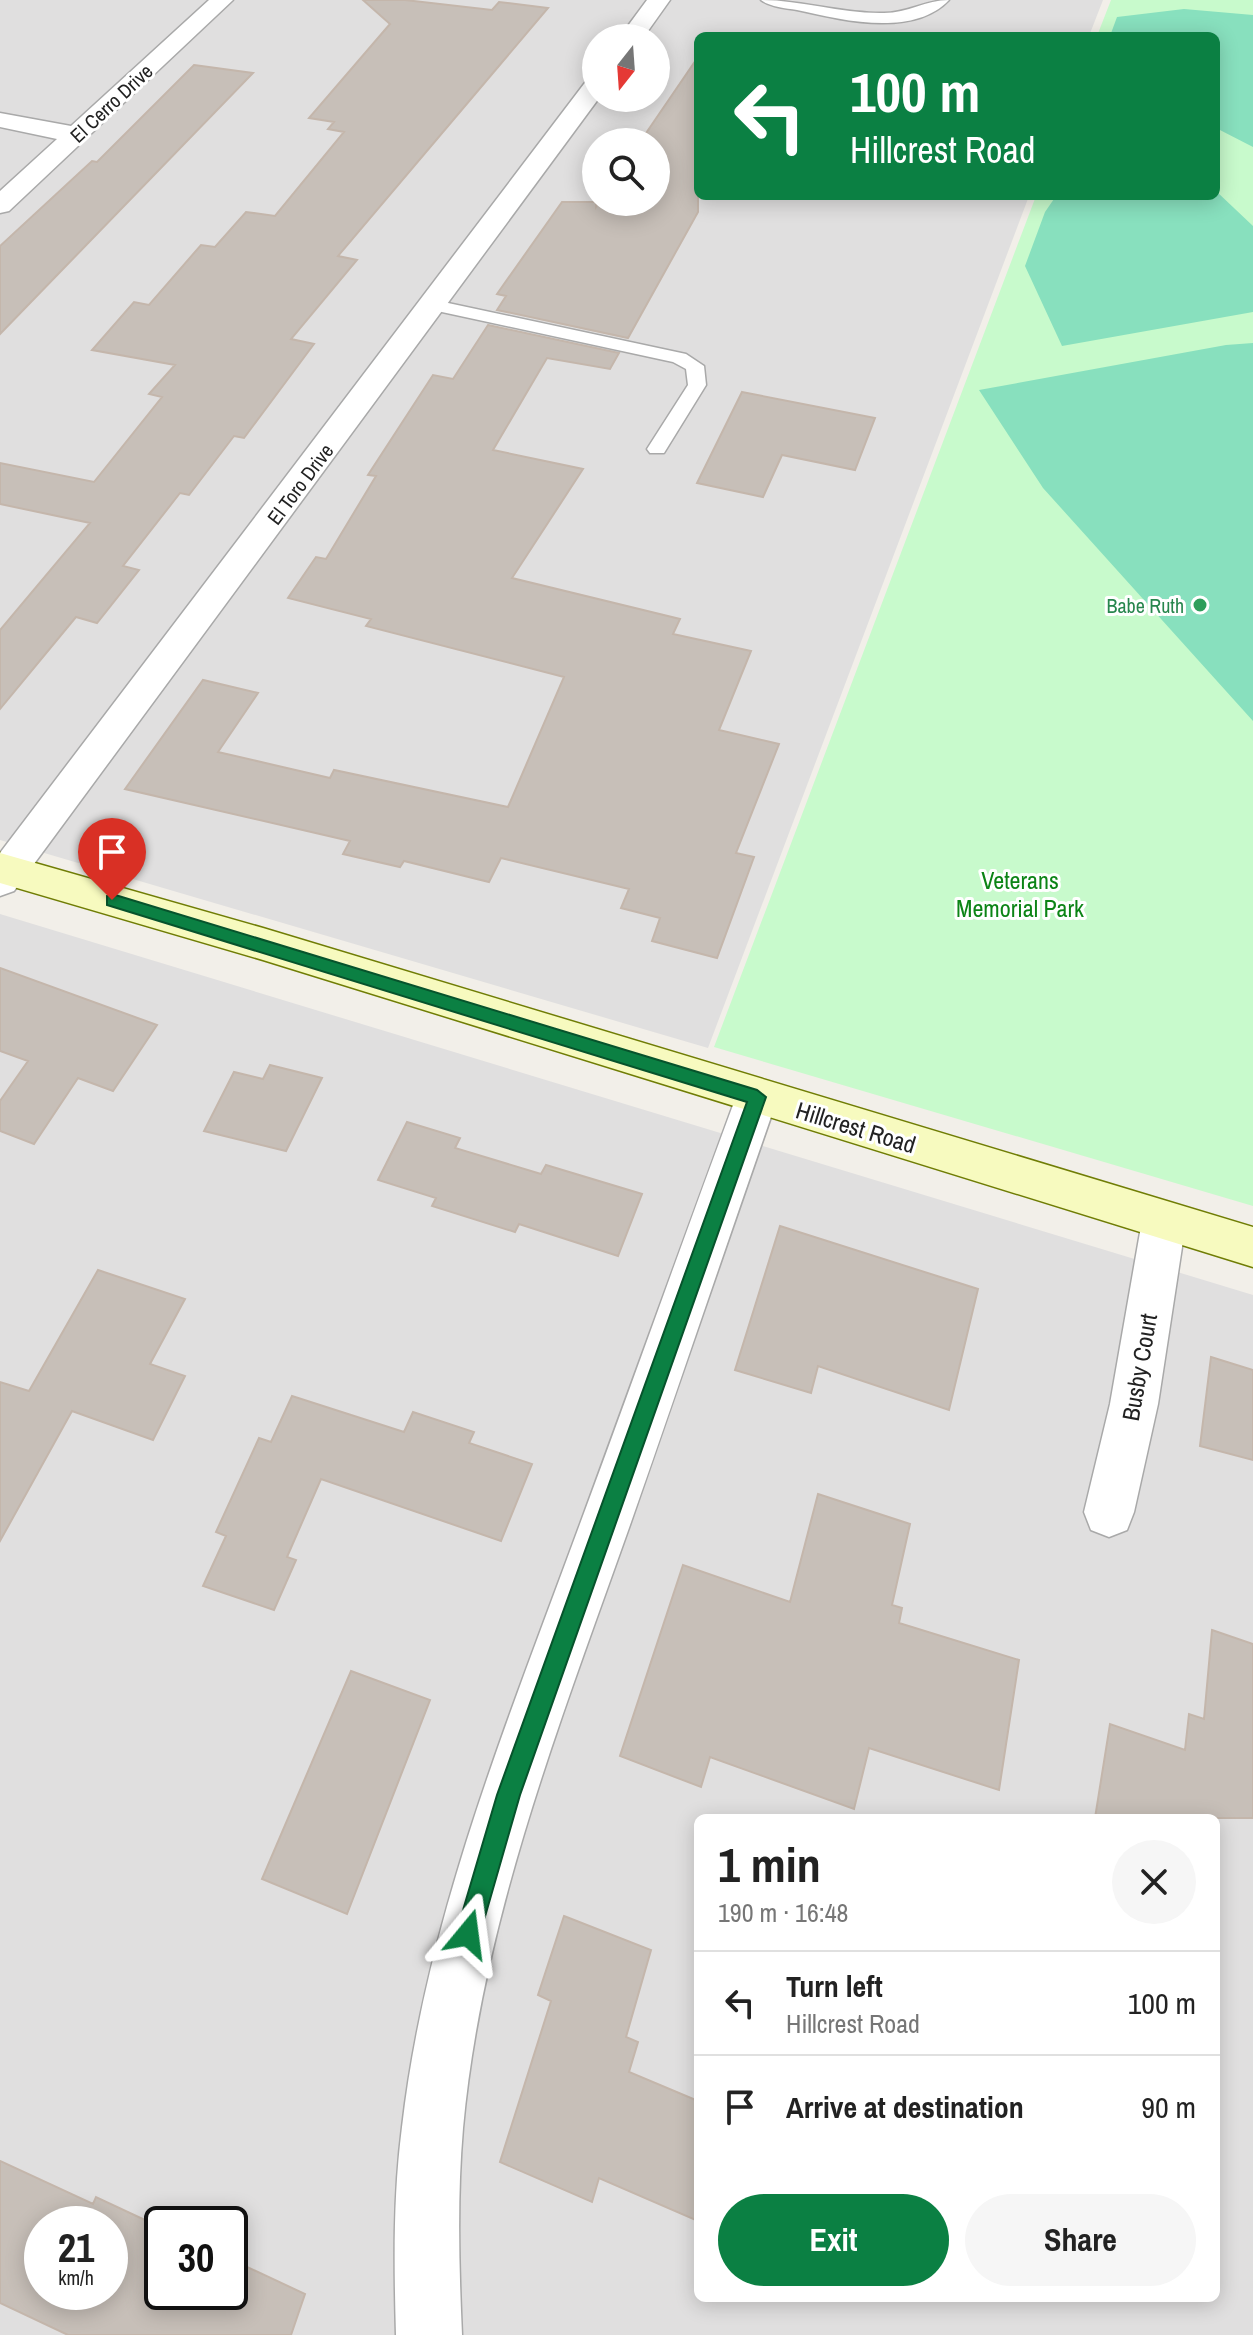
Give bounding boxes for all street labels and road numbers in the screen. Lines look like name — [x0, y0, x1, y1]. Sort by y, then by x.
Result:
street label: El Cerro Drive — [64, 58, 158, 148]
street label: El Toro Drive — [261, 438, 339, 530]
street label: Hillcrest Road — [792, 1094, 920, 1160]
street label: Busby Court — [1114, 1310, 1164, 1423]

